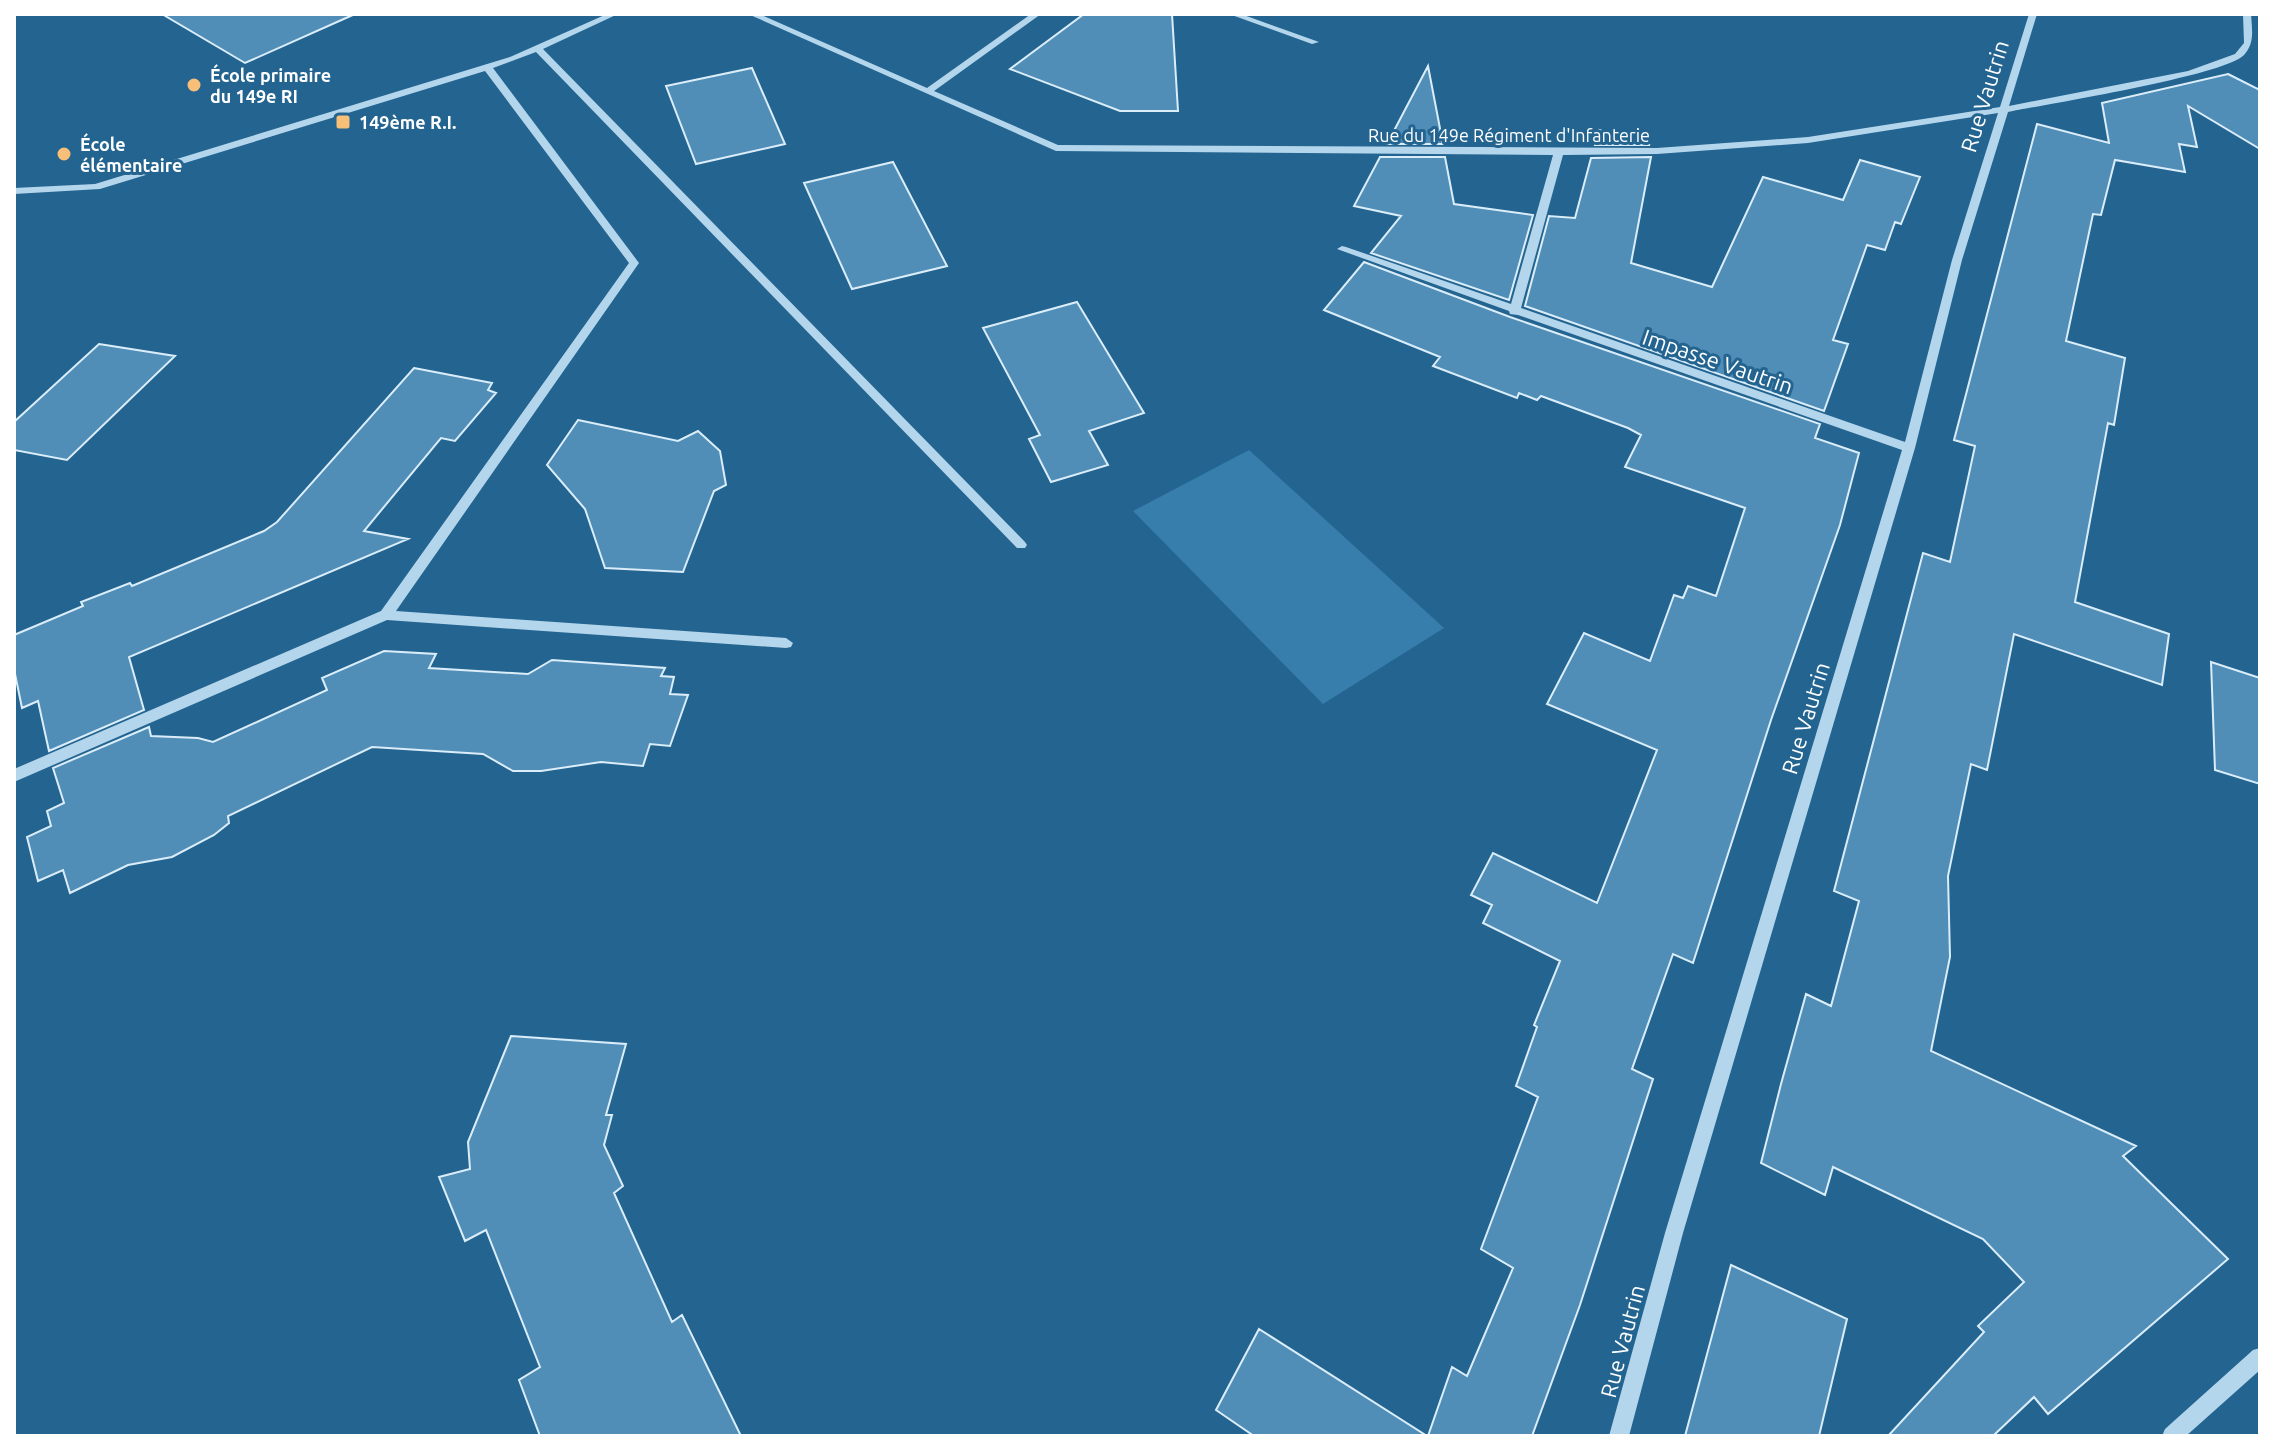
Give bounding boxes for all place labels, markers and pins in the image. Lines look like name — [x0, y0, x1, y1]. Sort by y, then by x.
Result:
place label: École primaire du 149e RI — [210, 64, 331, 106]
marker: École primaire du 149e RI — [185, 76, 203, 94]
place label: 149ème R.I. — [359, 112, 456, 132]
marker: 149ème R.I. — [334, 113, 352, 131]
place label: École élémentaire — [80, 133, 183, 175]
marker: École élémentaire — [55, 145, 73, 163]

